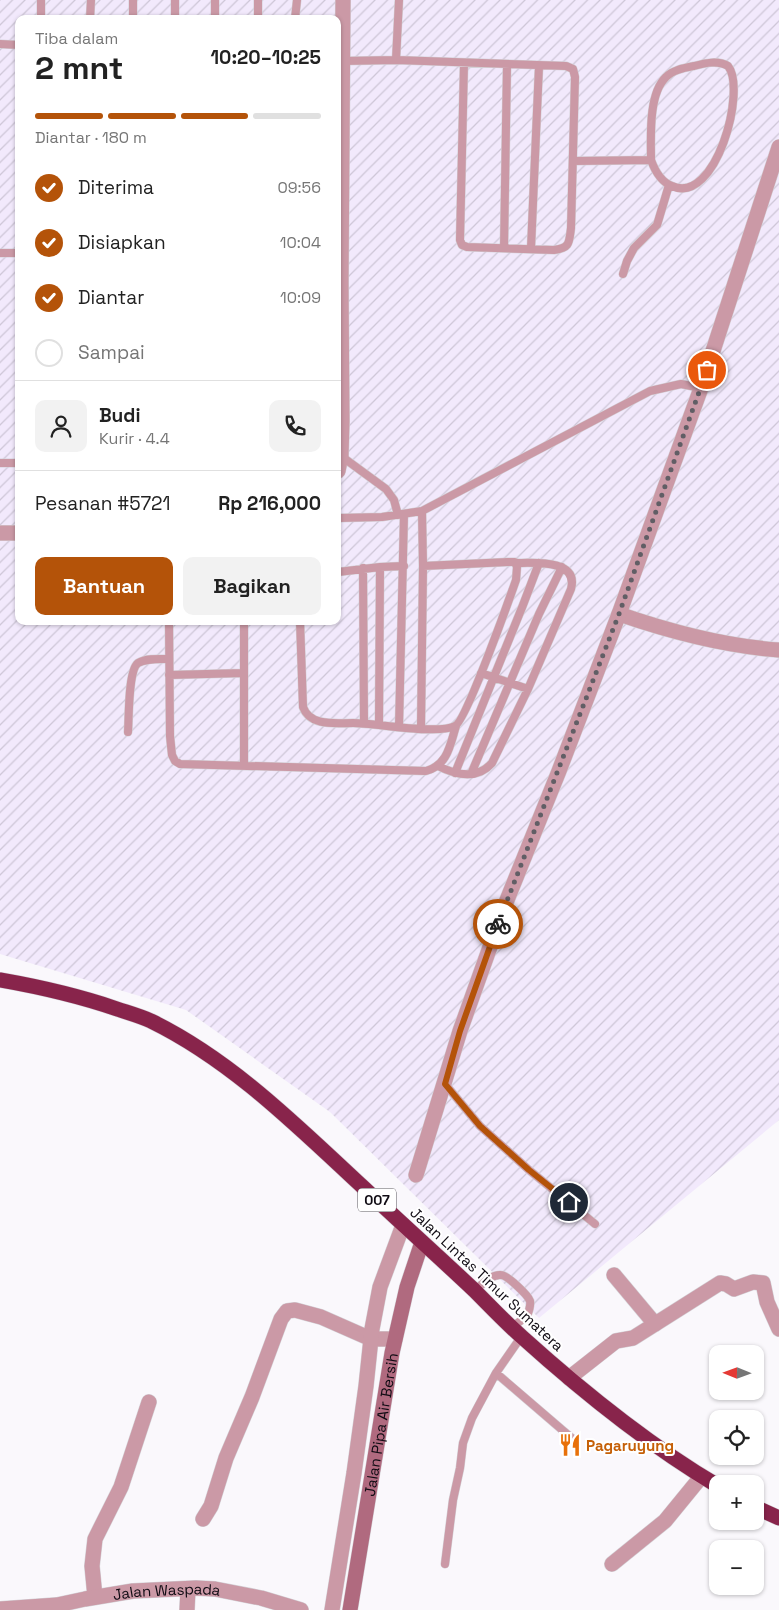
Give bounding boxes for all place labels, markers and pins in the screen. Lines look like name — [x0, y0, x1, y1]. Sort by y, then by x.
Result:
pin — [686, 349, 728, 391]
pin — [548, 1181, 590, 1223]
restaurant icon: Pagaruyung — [557, 1432, 583, 1458]
place label: Pagaruyung — [586, 1436, 674, 1455]

